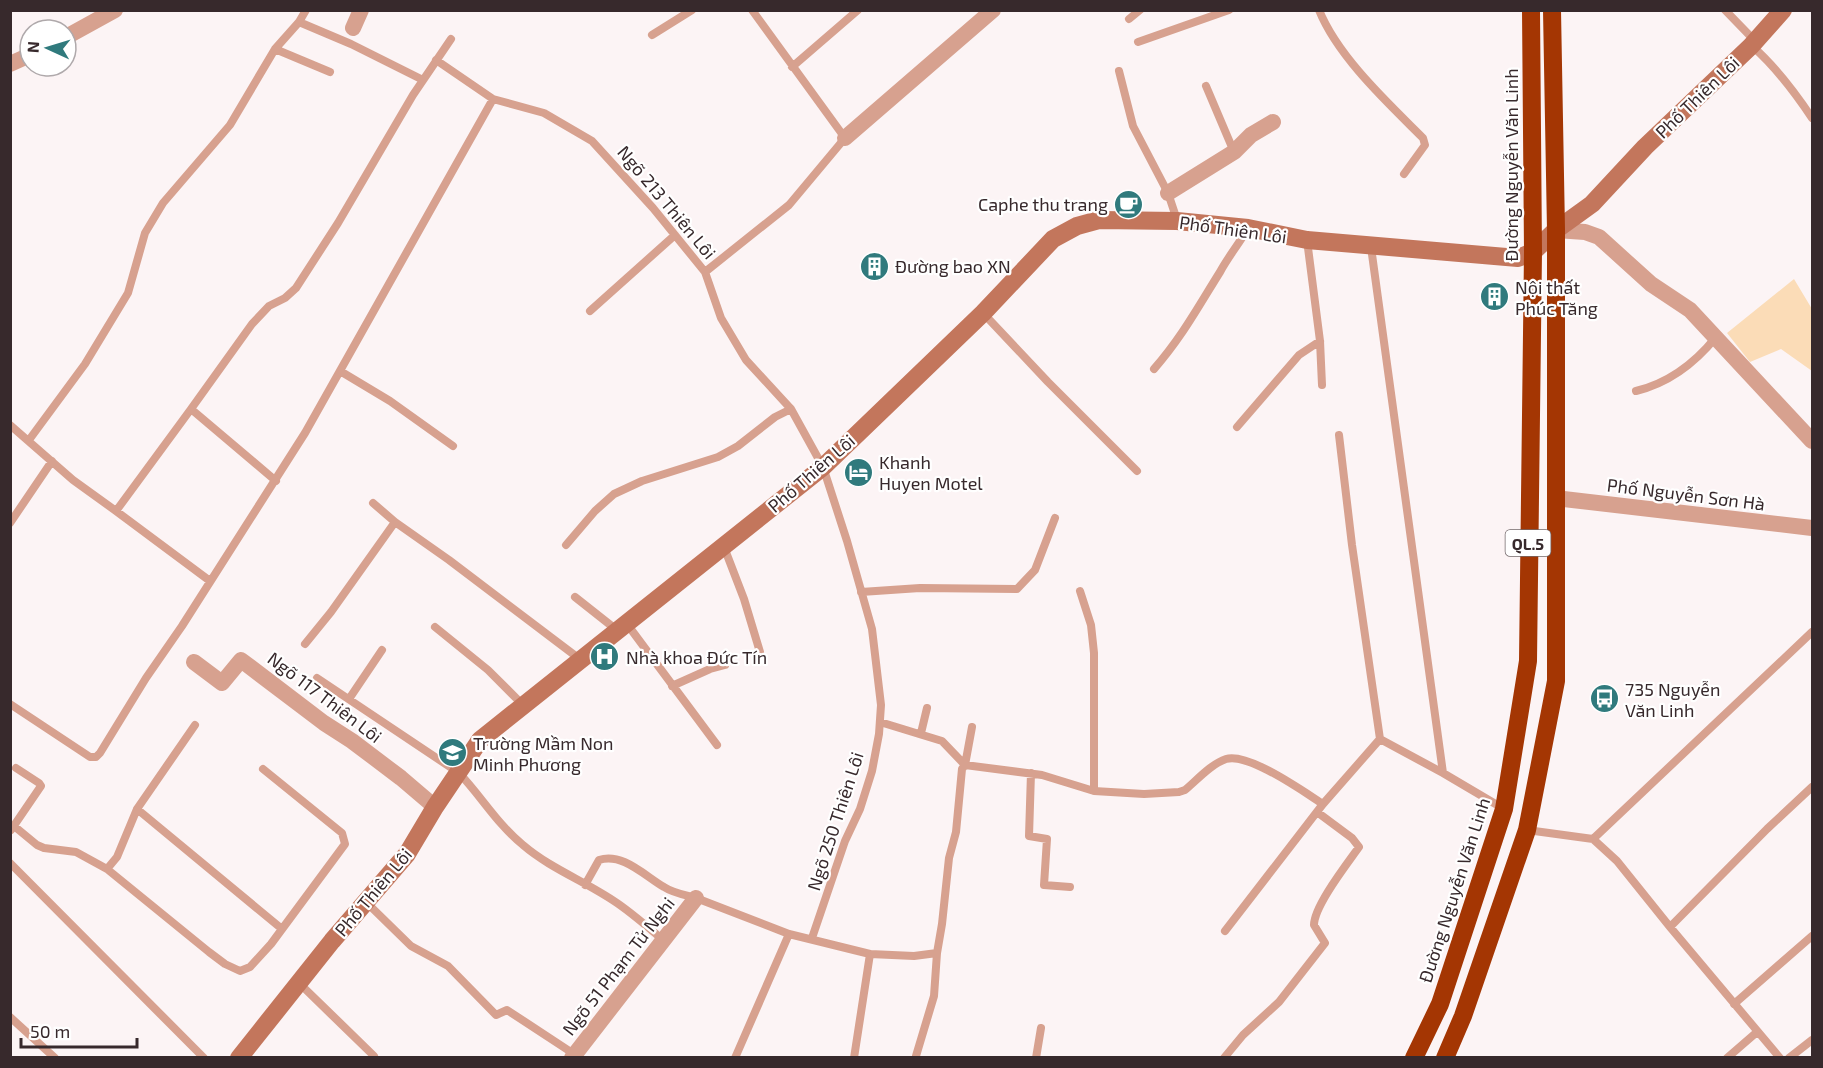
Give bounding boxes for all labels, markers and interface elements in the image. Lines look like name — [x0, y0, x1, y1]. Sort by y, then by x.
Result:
north arrow — [18, 18, 78, 78]
text: N — [23, 40, 42, 53]
street label: Phố Thiên Lôi — [1650, 51, 1744, 143]
street label: Đường Nguyễn Văn Linh — [1500, 68, 1522, 262]
street label: Ngõ 213 Thiên Lôi — [613, 141, 721, 263]
cafe icon: Caphe thu trang — [1113, 188, 1145, 220]
place label: Caphe thu trang — [978, 193, 1108, 215]
street label: Phố Thiên Lôi — [1178, 211, 1288, 247]
building icon: Đường bao XN — [858, 250, 890, 282]
place label: Đường bao XN — [895, 255, 1011, 277]
place label: Nội thất Phúc Tăng — [1515, 276, 1598, 319]
building icon: Nội thất Phúc Tăng — [1478, 281, 1510, 313]
street label: Phố Thiên Lôi — [763, 429, 859, 517]
place label: Khanh Huyen Motel — [879, 451, 983, 494]
hotel icon: Khanh Huyen Motel — [842, 456, 874, 488]
street label: Phố Nguyễn Sơn Hà — [1606, 473, 1766, 515]
road number: QL.5 — [1506, 530, 1550, 556]
hospital icon: Nhà khoa Đức Tín — [589, 641, 621, 673]
place label: Nhà khoa Đức Tín — [626, 646, 767, 668]
street label: Ngõ 117 Thiên Lôi — [263, 647, 387, 747]
place label: 735 Nguyễn Văn Linh — [1625, 678, 1720, 721]
bus stop icon: 735 Nguyễn Văn Linh — [1588, 683, 1620, 715]
place label: Trường Mầm Non Minh Phương — [473, 732, 614, 775]
school or university icon: Trường Mầm Non Minh Phương — [436, 737, 468, 769]
street label: Ngõ 250 Thiên Lôi — [802, 749, 868, 893]
street label: Đường Nguyễn Văn Linh — [1414, 795, 1494, 985]
street label: Phố Thiên Lôi — [330, 843, 416, 941]
street label: Ngõ 51 Phạm Tử Nghi — [557, 893, 679, 1039]
scale bar — [21, 1011, 136, 1049]
text: 50 m — [30, 1020, 70, 1042]

